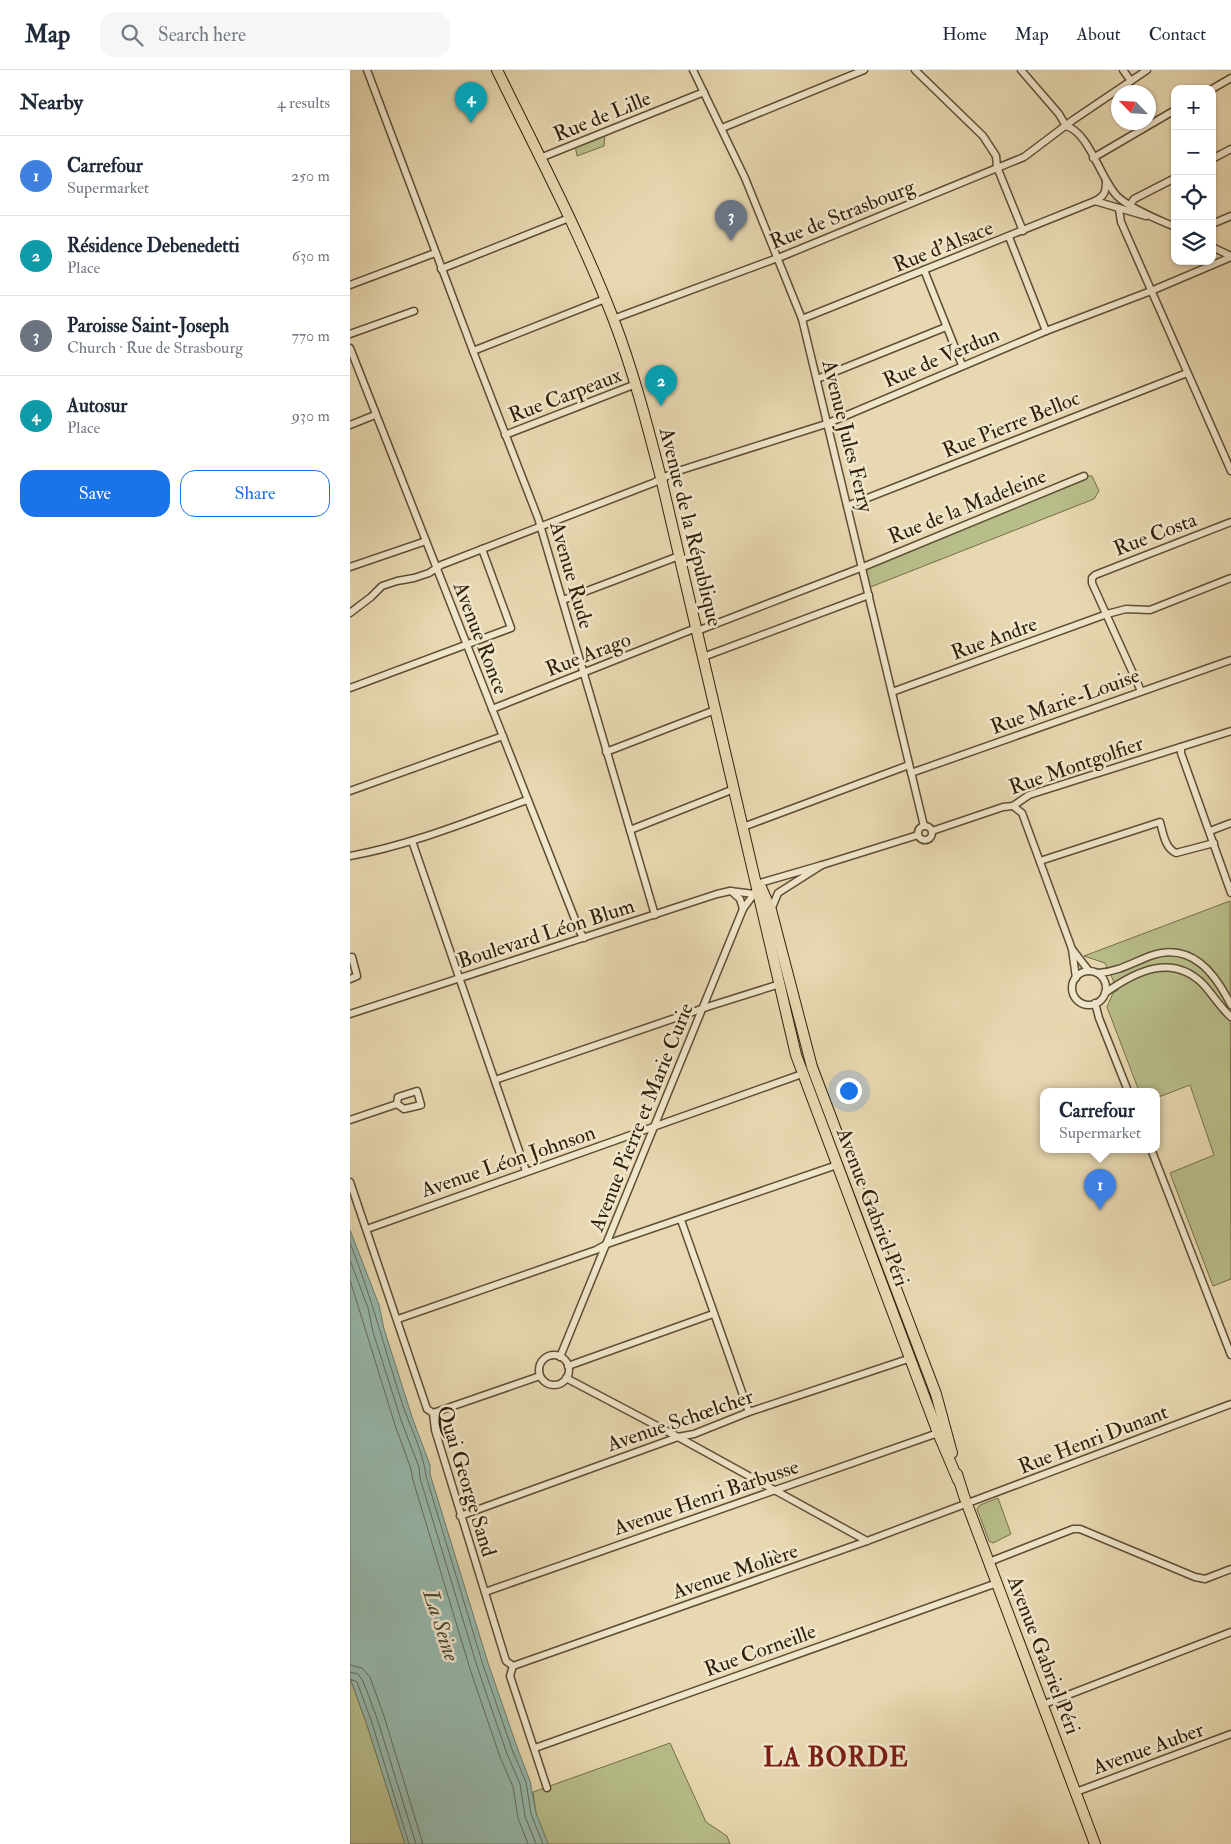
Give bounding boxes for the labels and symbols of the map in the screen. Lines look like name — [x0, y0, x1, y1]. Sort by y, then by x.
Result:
pin: 4 — [455, 82, 487, 123]
street label: Rue de Lille — [550, 85, 655, 148]
north arrow — [1111, 85, 1156, 130]
street label: Rue de Strasbourg — [766, 173, 919, 256]
pin: 3 — [715, 200, 747, 241]
street label: Rue d'Alsace — [889, 214, 997, 279]
street label: Rue de Verdun — [879, 321, 1004, 394]
street label: Avenue Jules Ferry — [815, 356, 880, 516]
street label: Rue Carpeaux — [505, 361, 626, 429]
pin: 2 — [645, 365, 677, 406]
street label: Rue Pierre Belloc — [938, 384, 1084, 464]
street label: Avenue de la République — [653, 424, 728, 629]
street label: Rue de la Madeleine — [884, 462, 1050, 550]
street label: Rue Costa — [1110, 506, 1201, 563]
street label: Avenue Rude — [543, 518, 600, 632]
street label: Avenue Ronce — [446, 577, 514, 698]
street label: Rue Andre — [947, 610, 1041, 667]
street label: Rue Arago — [542, 626, 635, 683]
street label: Rue Marie-Louise — [987, 662, 1144, 741]
street label: Rue Montgolfier — [1005, 730, 1147, 801]
street label: Boulevard Léon Blum — [454, 892, 638, 975]
street label: Avenue Pierre et Marie Curie — [583, 999, 700, 1236]
your location — [836, 1078, 862, 1104]
street label: Avenue Léon Johnson — [416, 1119, 599, 1204]
street label: Avenue Gabriel Péri — [830, 1123, 915, 1291]
pin: 1 — [1084, 1169, 1116, 1210]
street label: Avenue Schœlcher — [602, 1383, 757, 1458]
street label: Rue Henri Dunant — [1014, 1398, 1172, 1480]
street label: Quai George Sand — [431, 1402, 502, 1561]
street label: Avenue Henri Barbusse — [609, 1453, 803, 1542]
street label: Avenue Molière — [668, 1537, 802, 1606]
street label: Avenue Gabriel Péri — [1001, 1571, 1086, 1739]
water label: La Seine — [416, 1585, 466, 1665]
street label: Rue Corneille — [701, 1618, 820, 1683]
street label: Avenue Auber — [1088, 1716, 1208, 1781]
district label: LA BORDE — [763, 1742, 909, 1774]

